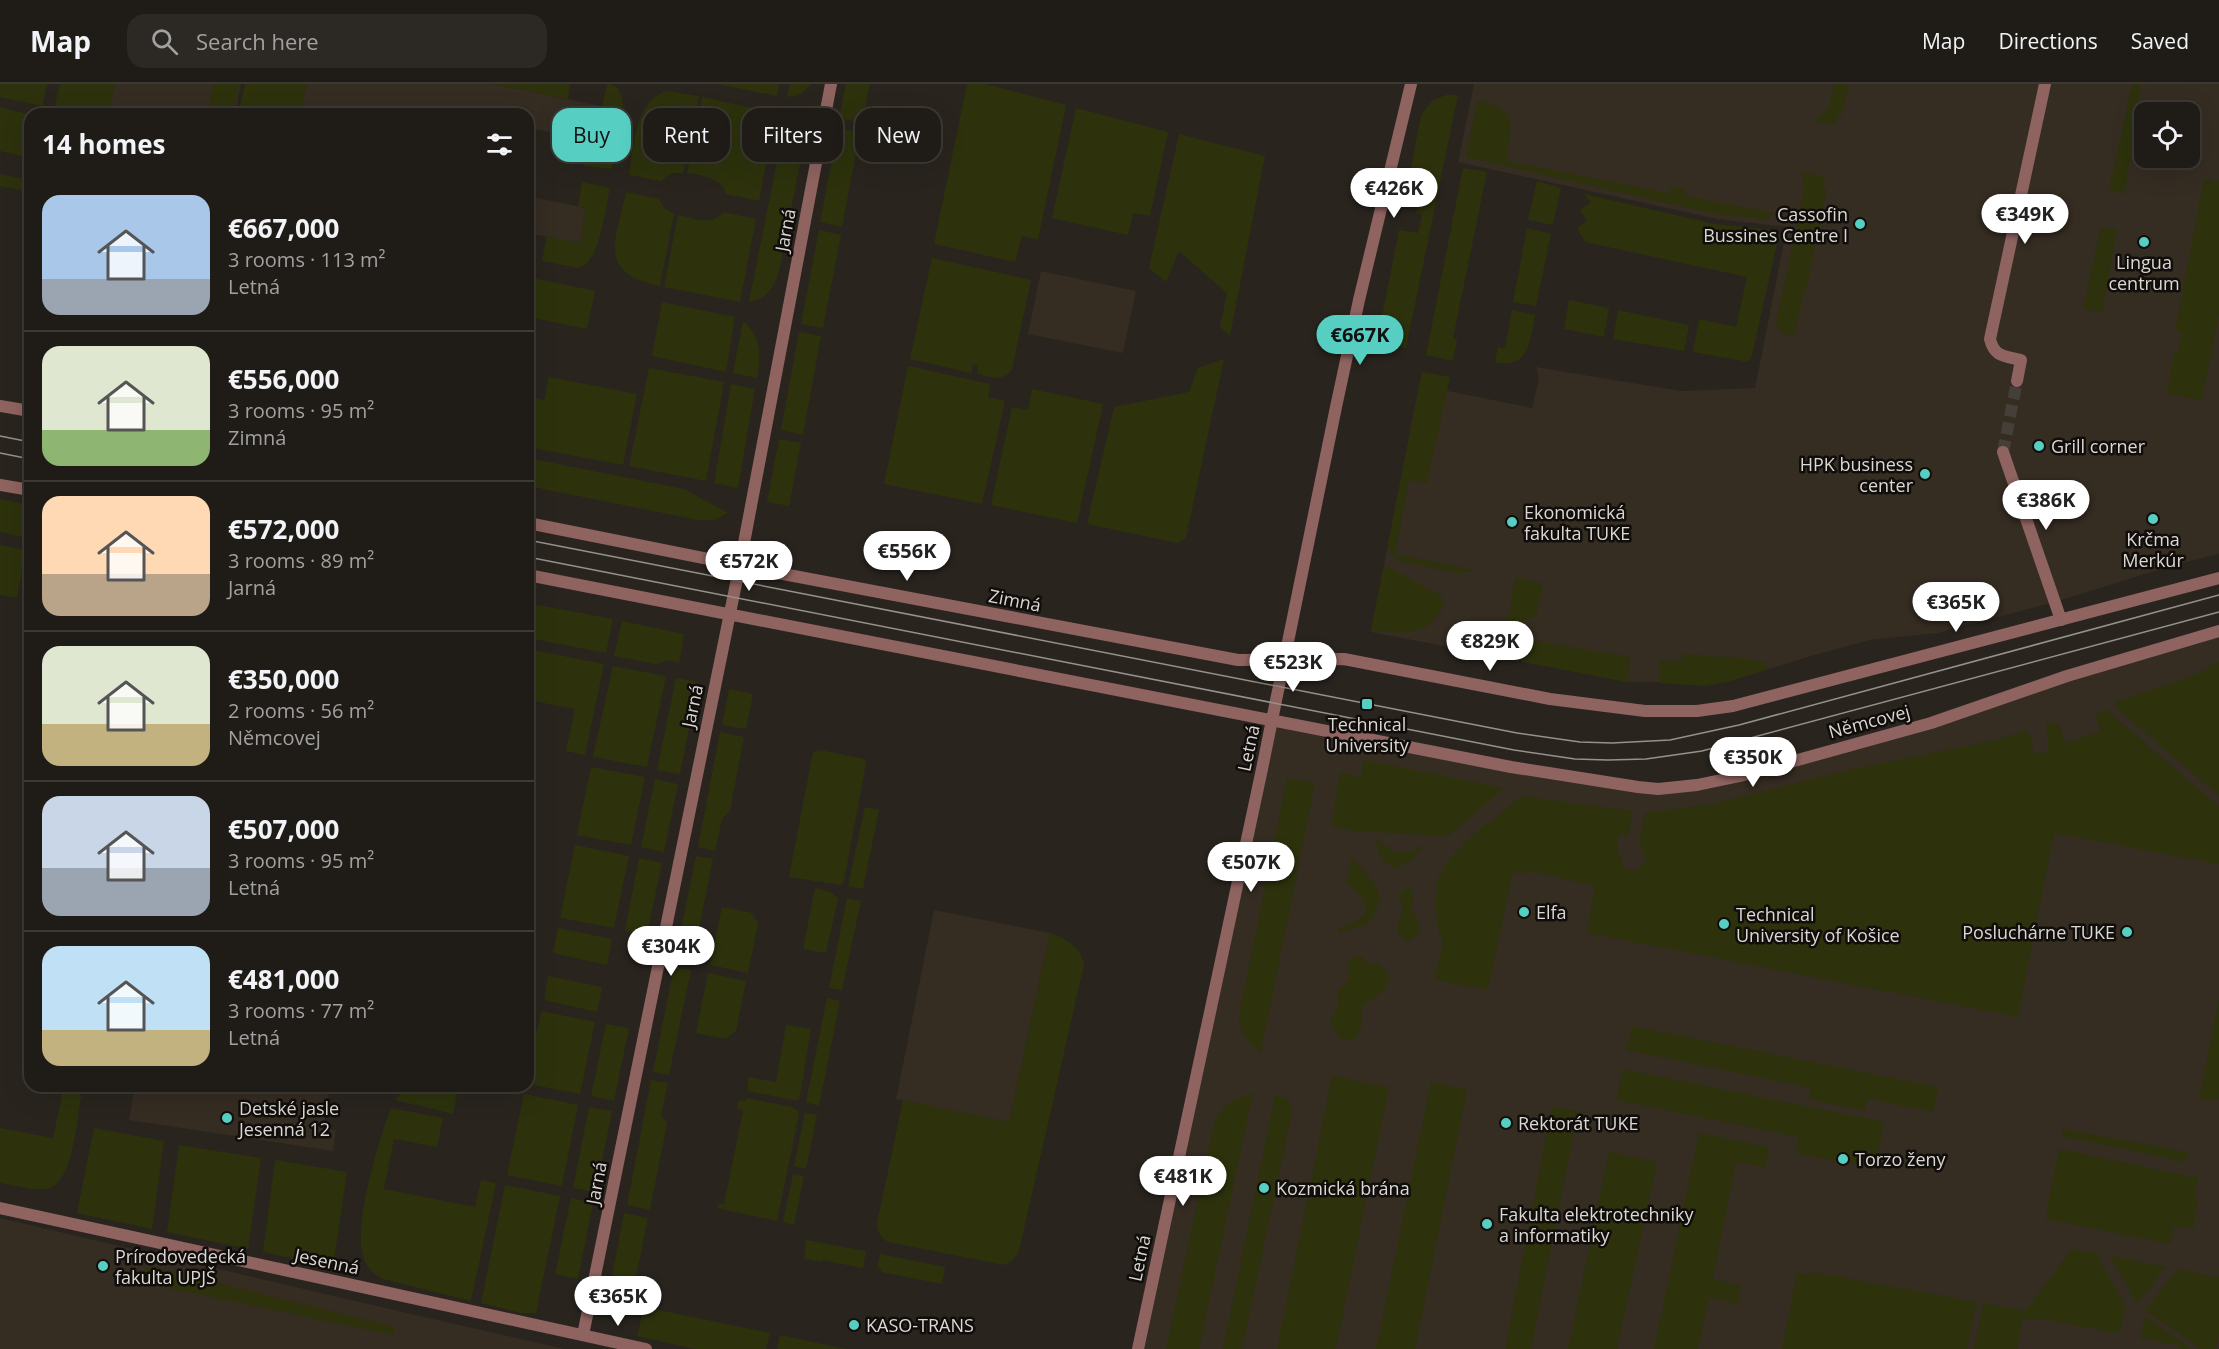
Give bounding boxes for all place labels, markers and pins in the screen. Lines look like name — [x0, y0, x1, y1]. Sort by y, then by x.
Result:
pin: €426K — [1352, 168, 1436, 219]
pin: €349K — [1983, 194, 2067, 245]
place label: Cassofin Bussines Centre I — [1703, 202, 1848, 247]
marker: Cassofin Bussines Centre I — [1853, 217, 1867, 231]
marker: Lingua centrum — [2137, 235, 2151, 249]
place label: Lingua centrum — [2108, 250, 2180, 295]
pin: €667K — [1318, 315, 1402, 366]
place label: Grill corner — [2051, 434, 2146, 458]
marker: Grill corner — [2032, 439, 2046, 453]
place label: HPK business center — [1800, 452, 1914, 497]
marker: HPK business center — [1918, 467, 1932, 481]
pin: €386K — [2004, 480, 2088, 531]
place label: Ekonomická fakulta TUKE — [1524, 500, 1630, 545]
marker: Krčma Merkúr — [2146, 512, 2160, 526]
marker: Ekonomická fakulta TUKE — [1505, 515, 1519, 529]
place label: Krčma Merkúr — [2122, 527, 2184, 572]
pin: €556K — [865, 531, 949, 582]
pin: €572K — [707, 541, 791, 592]
pin: €365K — [1914, 582, 1998, 633]
pin: €829K — [1448, 621, 1532, 672]
pin: €523K — [1251, 642, 1335, 693]
marker: Technical University — [1360, 697, 1374, 711]
place label: Technical University — [1325, 712, 1410, 757]
pin: €350K — [1711, 737, 1795, 788]
pin: €507K — [1209, 842, 1293, 893]
place label: Elfa — [1536, 900, 1567, 924]
place label: Technical University of Košice — [1736, 902, 1900, 947]
marker: Elfa — [1517, 905, 1531, 919]
marker: Technical University of Košice — [1717, 917, 1731, 931]
place label: Posluchárne TUKE — [1962, 920, 2115, 944]
marker: Posluchárne TUKE — [2120, 925, 2134, 939]
pin: €304K — [629, 926, 713, 977]
place label: Detské jasle Jesenná 12 — [237, 1096, 339, 1141]
marker: Detské jasle Jesenná 12 — [220, 1111, 234, 1125]
place label: Rektorát TUKE — [1518, 1111, 1638, 1135]
marker: Rektorát TUKE — [1499, 1116, 1513, 1130]
place label: Torzo ženy — [1855, 1147, 1947, 1171]
marker: Torzo ženy — [1836, 1152, 1850, 1166]
pin: €481K — [1141, 1156, 1225, 1207]
place label: Kozmická brána — [1276, 1176, 1410, 1200]
marker: Kozmická brána — [1257, 1181, 1271, 1195]
place label: Fakulta elektrotechniky a informatiky — [1499, 1202, 1694, 1247]
marker: Fakulta elektrotechniky a informatiky — [1480, 1217, 1494, 1231]
place label: Prírodovedecká fakulta UPJŠ — [115, 1244, 246, 1289]
marker: Prírodovedecká fakulta UPJŠ — [96, 1259, 110, 1273]
pin: €365K — [576, 1276, 660, 1327]
place label: KASO-TRANS — [866, 1313, 974, 1337]
marker: KASO-TRANS — [847, 1318, 861, 1332]

